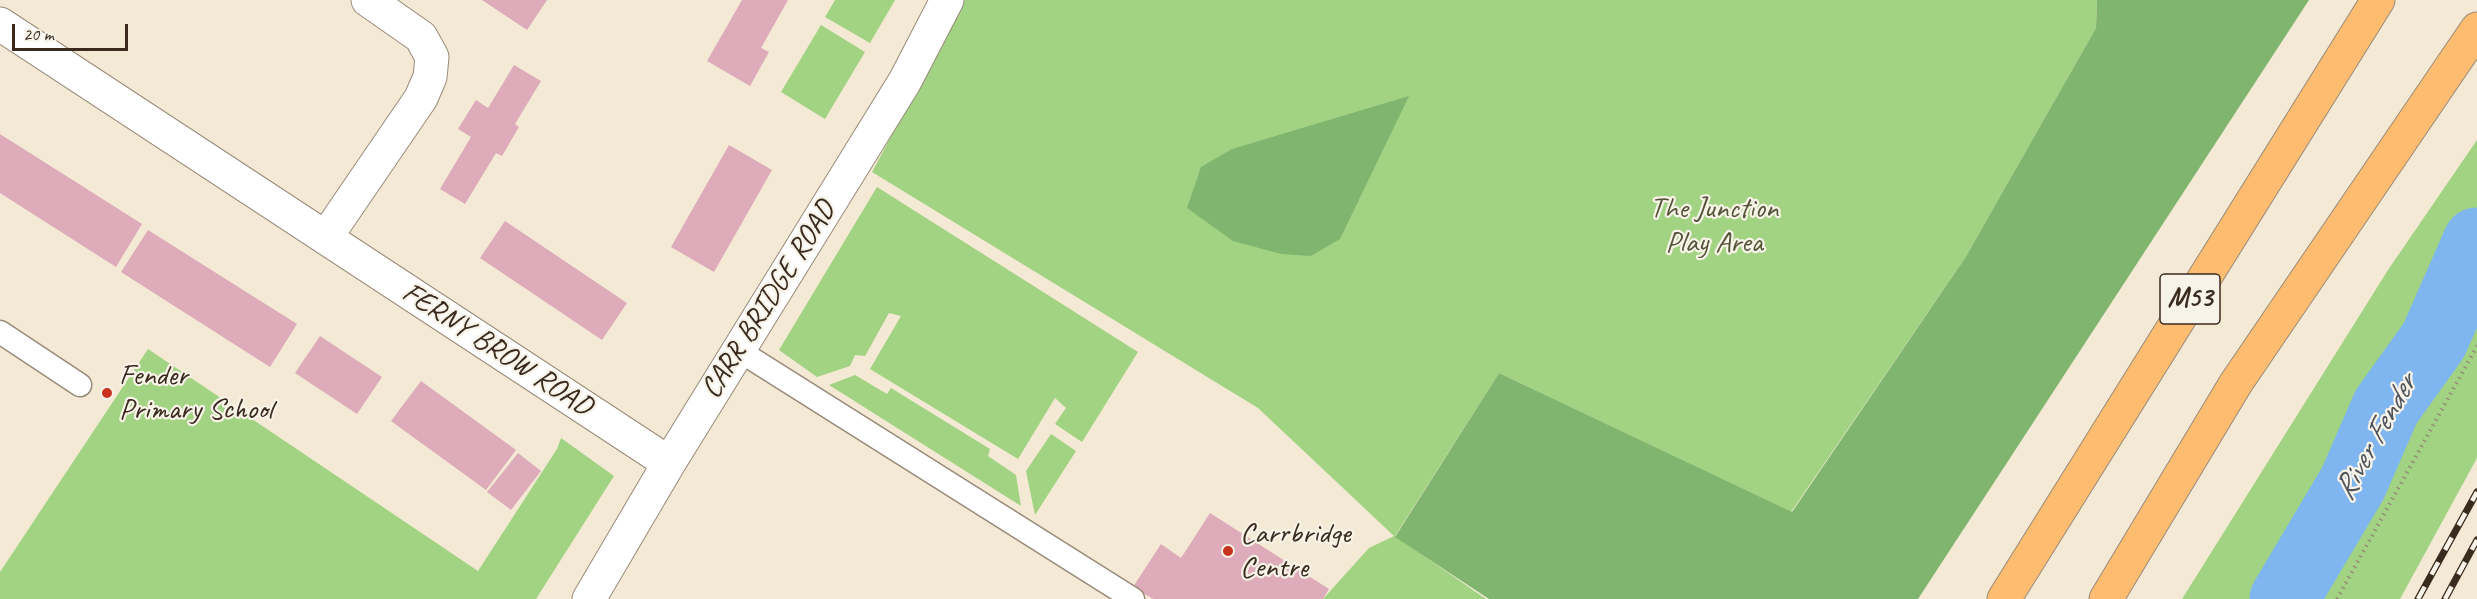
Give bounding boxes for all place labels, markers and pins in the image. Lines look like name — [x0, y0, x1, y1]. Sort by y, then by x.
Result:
place label: Fender Primary School — [119, 358, 273, 428]
marker: Fender Primary School — [100, 386, 114, 400]
place label: Carrbridge Centre — [1240, 516, 1351, 586]
marker: Carrbridge Centre — [1221, 544, 1235, 558]

